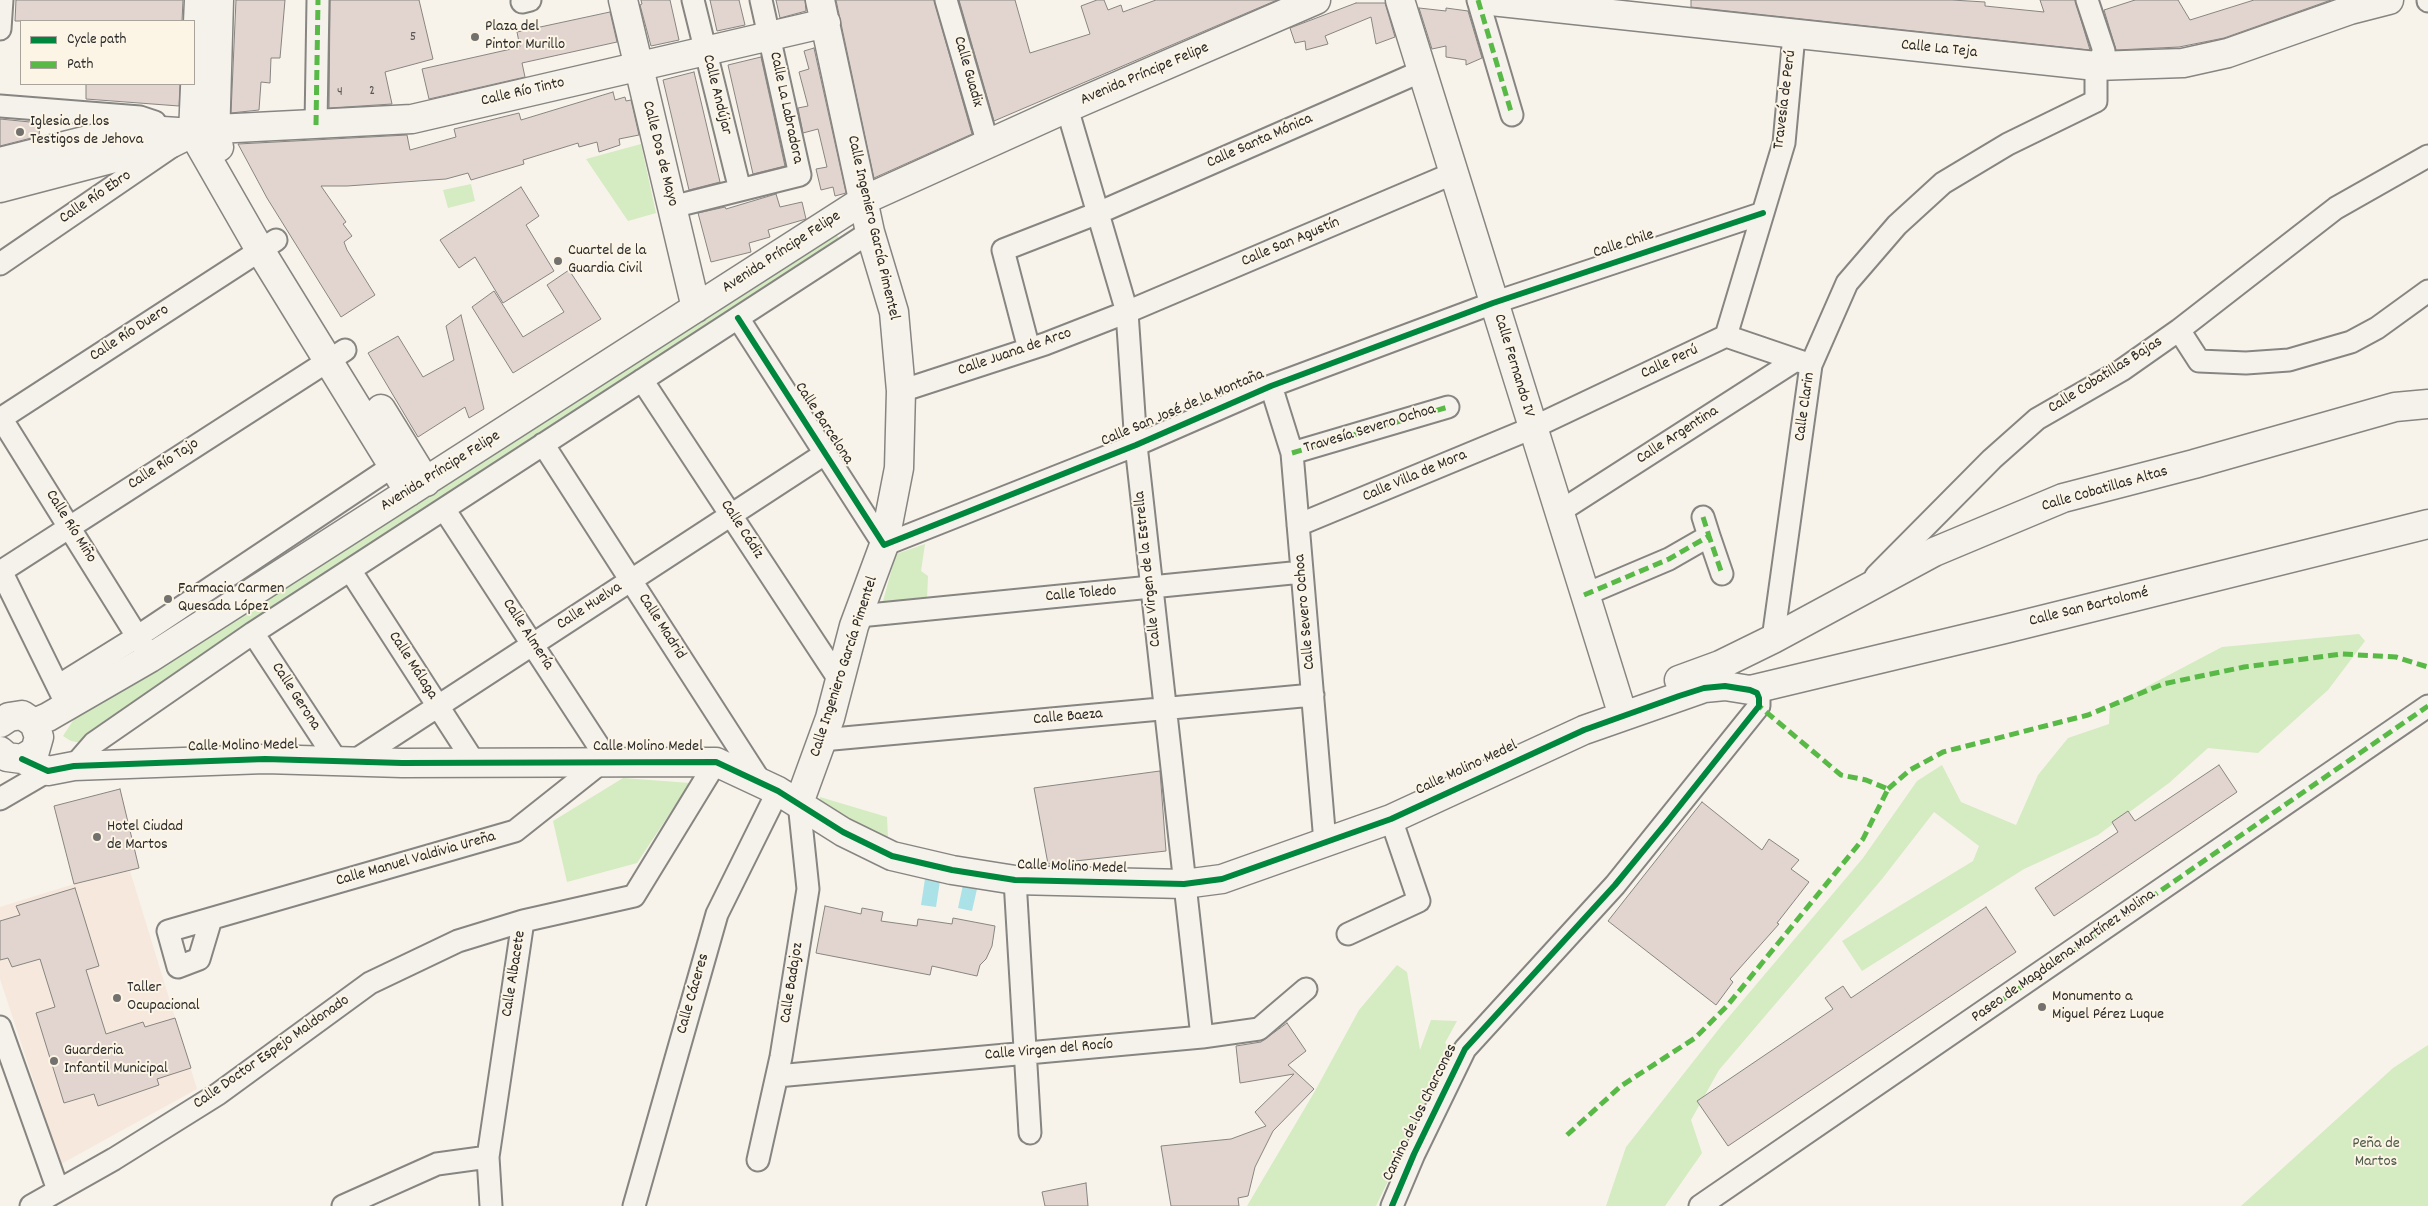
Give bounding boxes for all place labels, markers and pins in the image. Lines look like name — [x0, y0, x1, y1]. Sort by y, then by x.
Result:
place label: Plaza del Pintor Murillo — [485, 18, 565, 56]
marker: Plaza del Pintor Murillo — [469, 31, 481, 43]
place label: Iglesia de los Testigos de Jehova — [30, 113, 143, 151]
marker: Iglesia de los Testigos de Jehova — [14, 126, 26, 138]
place label: Cuartel de la Guardia Civil — [568, 242, 646, 280]
marker: Cuartel de la Guardia Civil — [552, 255, 564, 267]
place label: Farmacia Carmen Quesada López — [178, 580, 284, 618]
marker: Farmacia Carmen Quesada López — [162, 593, 174, 605]
place label: Hotel Ciudad de Martos — [107, 818, 183, 856]
marker: Hotel Ciudad de Martos — [91, 831, 103, 843]
place label: Taller Ocupacional — [127, 979, 200, 1017]
place label: Monumento a Miguel Pérez Luque — [2052, 988, 2164, 1026]
marker: Taller Ocupacional — [111, 992, 123, 1004]
marker: Monumento a Miguel Pérez Luque — [2036, 1001, 2048, 1013]
place label: Guarderia Infantil Municipal — [64, 1042, 168, 1080]
marker: Guarderia Infantil Municipal — [48, 1055, 60, 1067]

